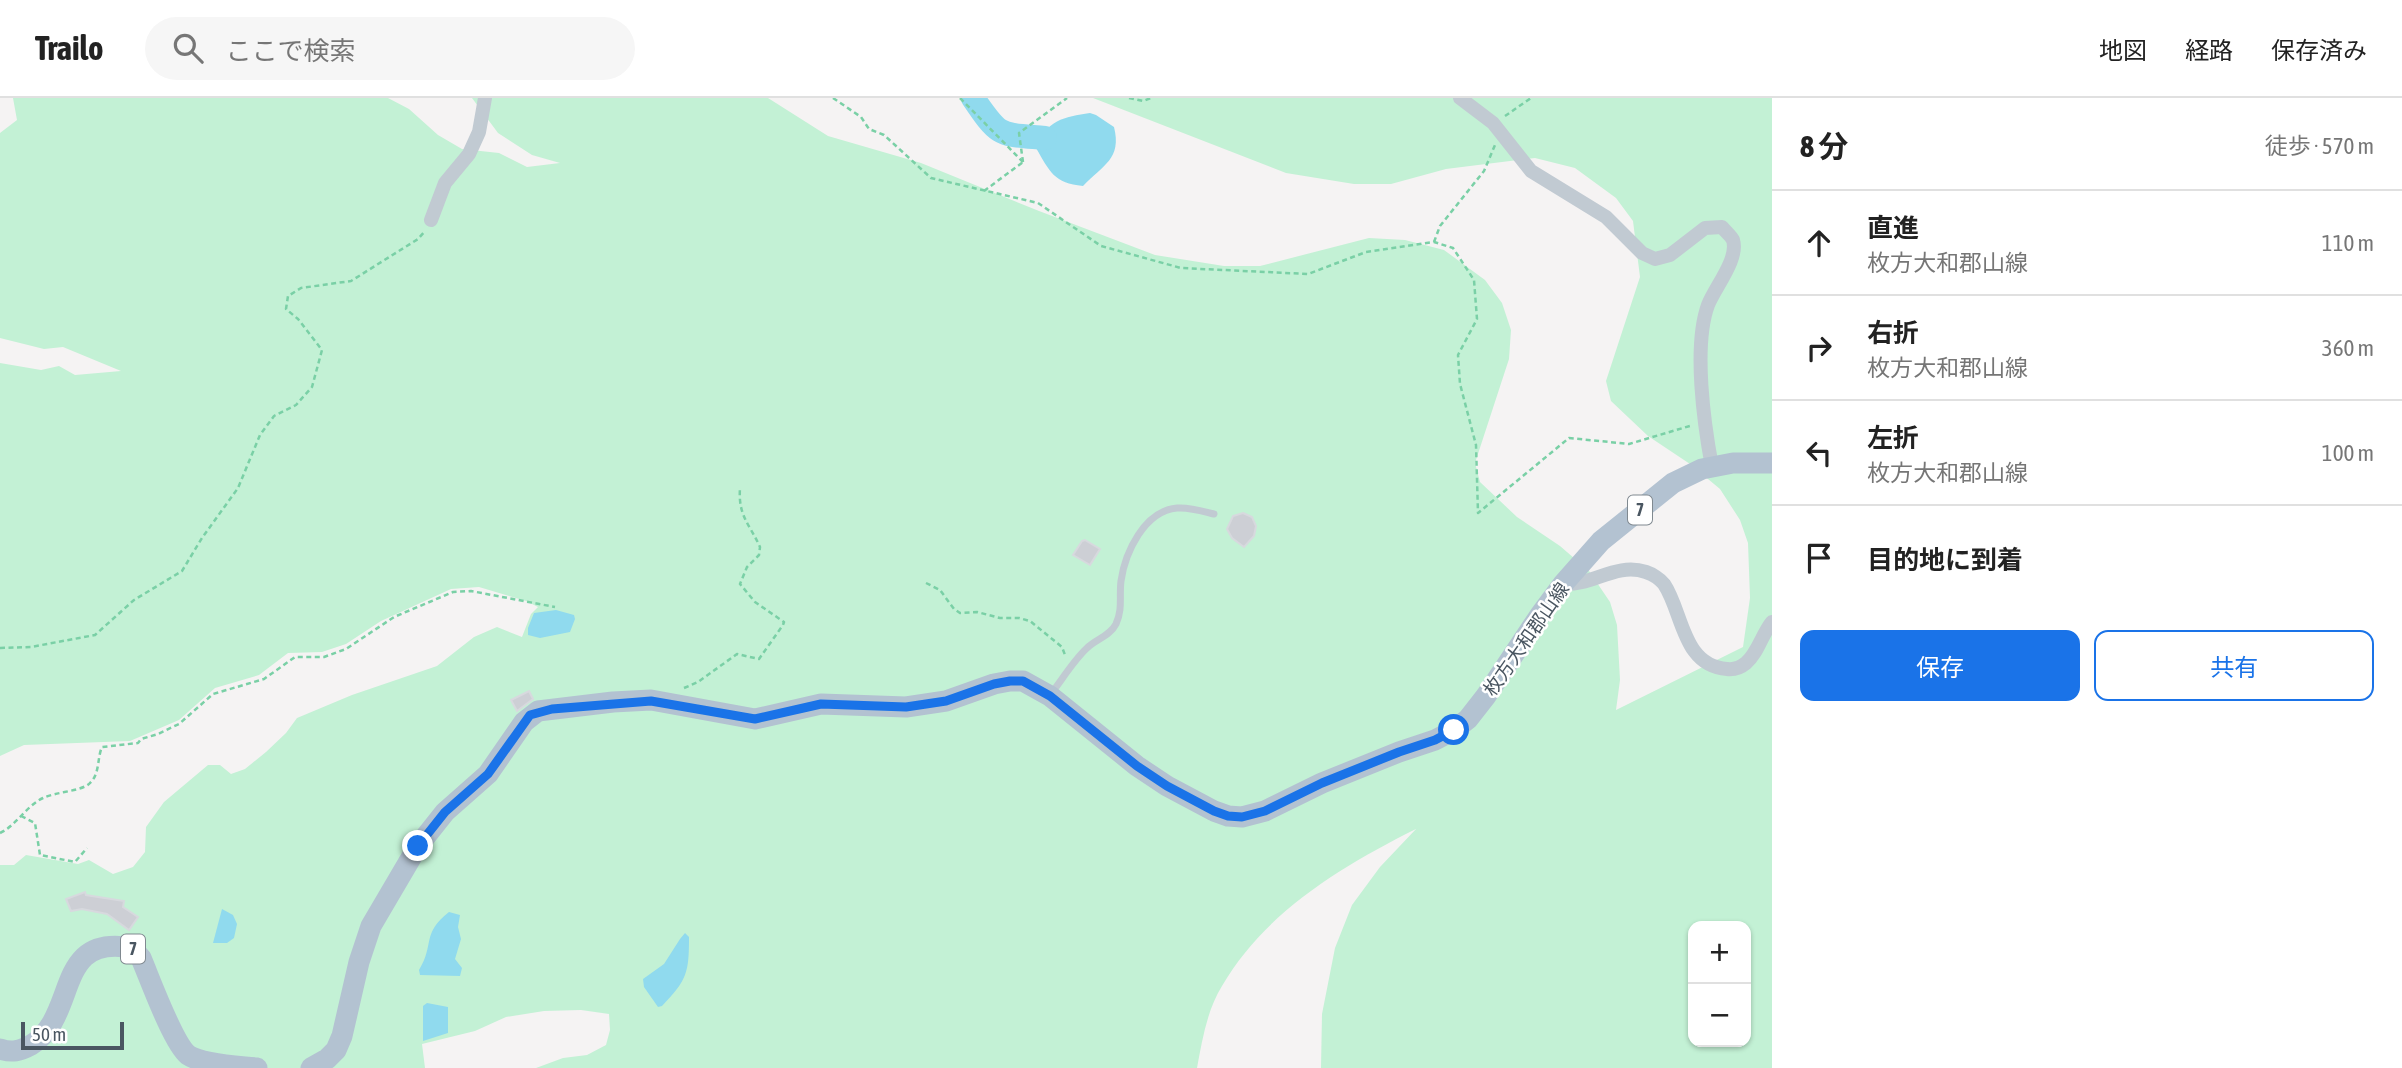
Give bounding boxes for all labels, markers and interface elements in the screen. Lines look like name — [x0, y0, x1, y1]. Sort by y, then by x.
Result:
search box — [145, 17, 635, 80]
text: Trailo — [35, 29, 103, 67]
icon: search — [169, 29, 207, 67]
text: ここで検索 — [225, 36, 355, 66]
text: 地図 — [2099, 37, 2147, 64]
text: 経路 — [2185, 37, 2233, 64]
text: 保存済み — [2271, 37, 2367, 64]
text: 8 分 — [1800, 129, 1848, 163]
text: 徒歩 · 570 m — [2265, 133, 2374, 159]
text: 直進 — [1867, 213, 1919, 243]
icon: ahead — [1800, 224, 1838, 262]
text: 110 m — [2322, 230, 2374, 256]
text: 枚方大和郡山線 — [1867, 250, 2028, 276]
text: 右折 — [1867, 318, 1919, 348]
icon: right — [1800, 329, 1838, 367]
text: 360 m — [2322, 335, 2374, 361]
text: 枚方大和郡山線 — [1867, 355, 2028, 381]
text: 左折 — [1867, 423, 1919, 453]
icon: left — [1800, 434, 1838, 472]
text: 100 m — [2322, 440, 2374, 466]
text: 枚方大和郡山線 — [1867, 460, 2028, 486]
road number: 7 — [1628, 496, 1652, 524]
icon: arrive — [1800, 539, 1838, 577]
text: 目的地に到着 — [1867, 545, 2023, 575]
street label: 枚方大和郡山線 — [1479, 578, 1573, 700]
button: 保存 — [1800, 630, 2080, 701]
button: 共有 — [2094, 630, 2374, 701]
route start — [1438, 714, 1469, 745]
route end — [402, 830, 433, 861]
map controls — [1688, 921, 1751, 1047]
button: + — [1688, 921, 1751, 984]
road number: 7 — [121, 934, 145, 964]
button: − — [1688, 984, 1751, 1047]
scale bar — [21, 1019, 124, 1051]
text: 50 m — [32, 1023, 66, 1045]

